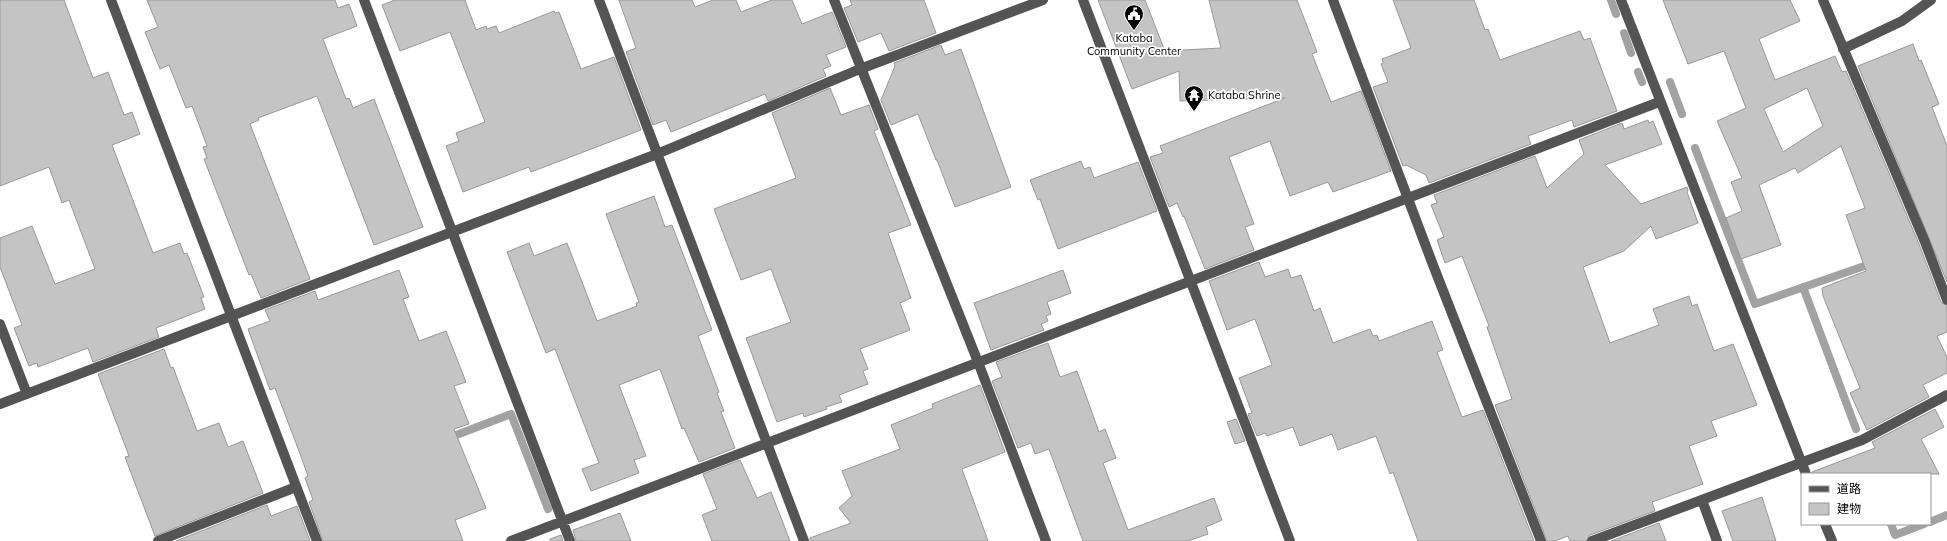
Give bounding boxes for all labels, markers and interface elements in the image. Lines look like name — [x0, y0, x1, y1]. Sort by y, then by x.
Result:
public building icon: Kataba Community Center — [1123, 3, 1145, 31]
place label: Kataba Community Center — [1087, 31, 1181, 58]
temple icon: Kataba Shrine — [1183, 84, 1205, 112]
place label: Kataba Shrine — [1208, 88, 1280, 102]
legend — [1801, 473, 1931, 525]
text: 道路 — [1837, 481, 1861, 496]
text: 建物 — [1837, 501, 1861, 516]

